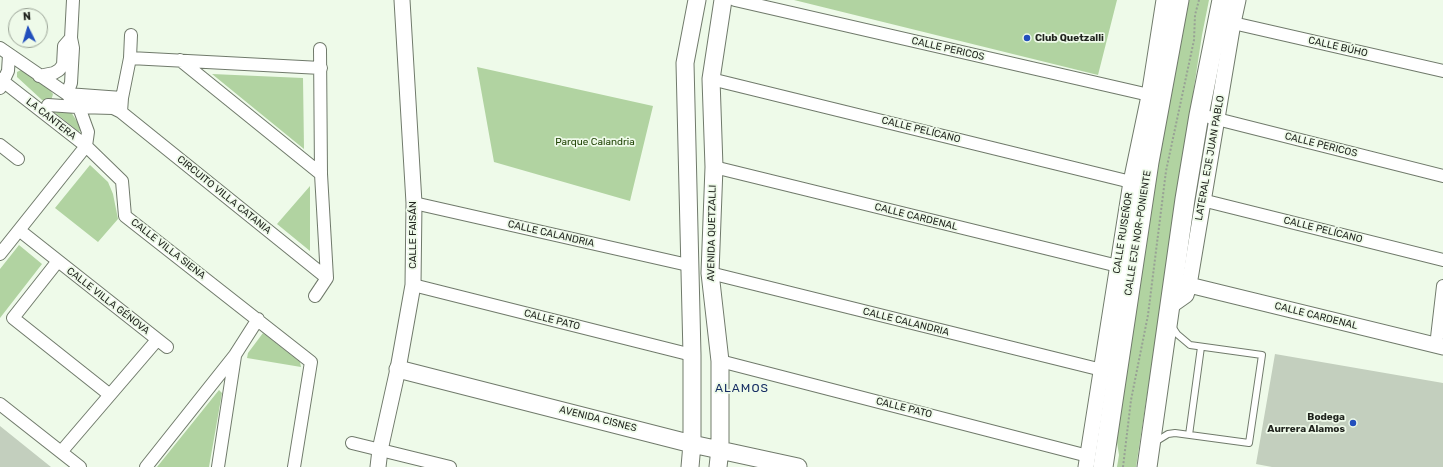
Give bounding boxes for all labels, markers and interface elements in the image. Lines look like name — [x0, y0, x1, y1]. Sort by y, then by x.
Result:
north arrow — [8, 8, 48, 48]
text: N — [22, 10, 32, 23]
place label: Club Quetzalli — [1035, 32, 1104, 44]
marker: Club Quetzalli — [1022, 33, 1032, 43]
street label: CALLE BÚHO — [1307, 34, 1369, 60]
street label: CALLE PERICOS — [910, 35, 986, 63]
street label: LATERAL EJE JUAN PABLO — [1193, 95, 1227, 221]
street label: LA CANTERA — [24, 96, 78, 142]
street label: CALLE PELÍCANO — [880, 114, 962, 146]
street label: CALLE PERICOS — [1283, 130, 1359, 160]
park label: Parque Calandria — [555, 136, 635, 148]
street label: CIRCUITO VILLA CATANIA — [175, 153, 273, 237]
street label: CALLE EJE NOR-PONIENTE — [1122, 170, 1154, 296]
street label: AVENIDA QUETZALLI — [705, 185, 719, 281]
street label: CALLE RUISEÑOR — [1111, 192, 1135, 274]
street label: CALLE FAISÁN — [407, 201, 419, 269]
street label: CALLE CARDENAL — [873, 201, 959, 233]
street label: CALLE PELÍCANO — [1282, 214, 1364, 246]
street label: CALLE VILLA SIENA — [128, 216, 208, 282]
street label: CALLE CALANDRIA — [507, 218, 595, 250]
street label: CALLE VILLA GÉNOVA — [64, 265, 152, 337]
street label: CALLE CARDENAL — [1273, 300, 1359, 332]
street label: CALLE CALANDRIA — [862, 305, 950, 339]
street label: CALLE PATO — [523, 307, 581, 333]
district label: ALAMOS — [715, 382, 769, 396]
street label: CALLE PATO — [875, 395, 933, 421]
street label: AVENIDA CISNES — [558, 404, 638, 434]
place label: Bodega Aurrera Alamos — [1267, 411, 1345, 434]
marker: Bodega Aurrera Alamos — [1348, 418, 1358, 428]

